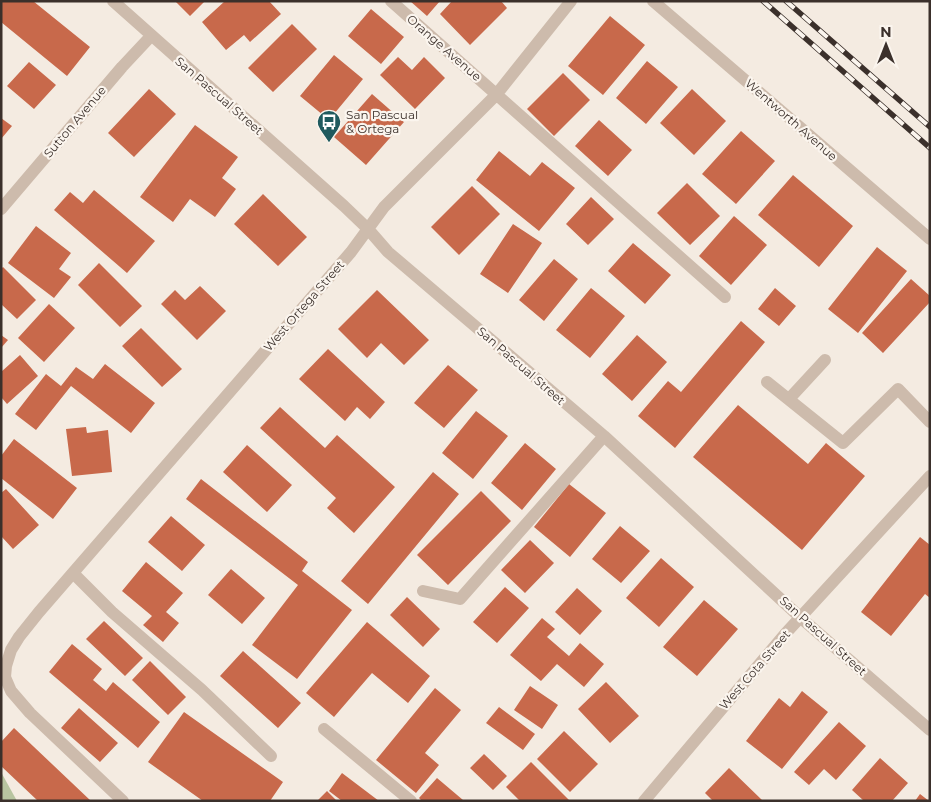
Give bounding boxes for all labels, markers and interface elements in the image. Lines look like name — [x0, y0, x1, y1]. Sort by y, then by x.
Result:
street label: Orange Avenue — [404, 11, 485, 84]
north arrow — [861, 20, 911, 70]
text: N — [880, 23, 892, 41]
street label: San Pascual Street — [172, 53, 266, 138]
street label: Wentworth Avenue — [742, 76, 840, 164]
street label: Sutton Avenue — [40, 83, 109, 161]
place label: San Pascual & Ortega — [346, 107, 418, 136]
bus stop icon: San Pascual & Ortega — [316, 109, 342, 143]
street label: West Ortega Street — [260, 257, 347, 354]
street label: San Pascual Street — [474, 323, 568, 408]
street label: San Pascual Street — [777, 593, 870, 679]
street label: West Cota Street — [716, 627, 793, 713]

